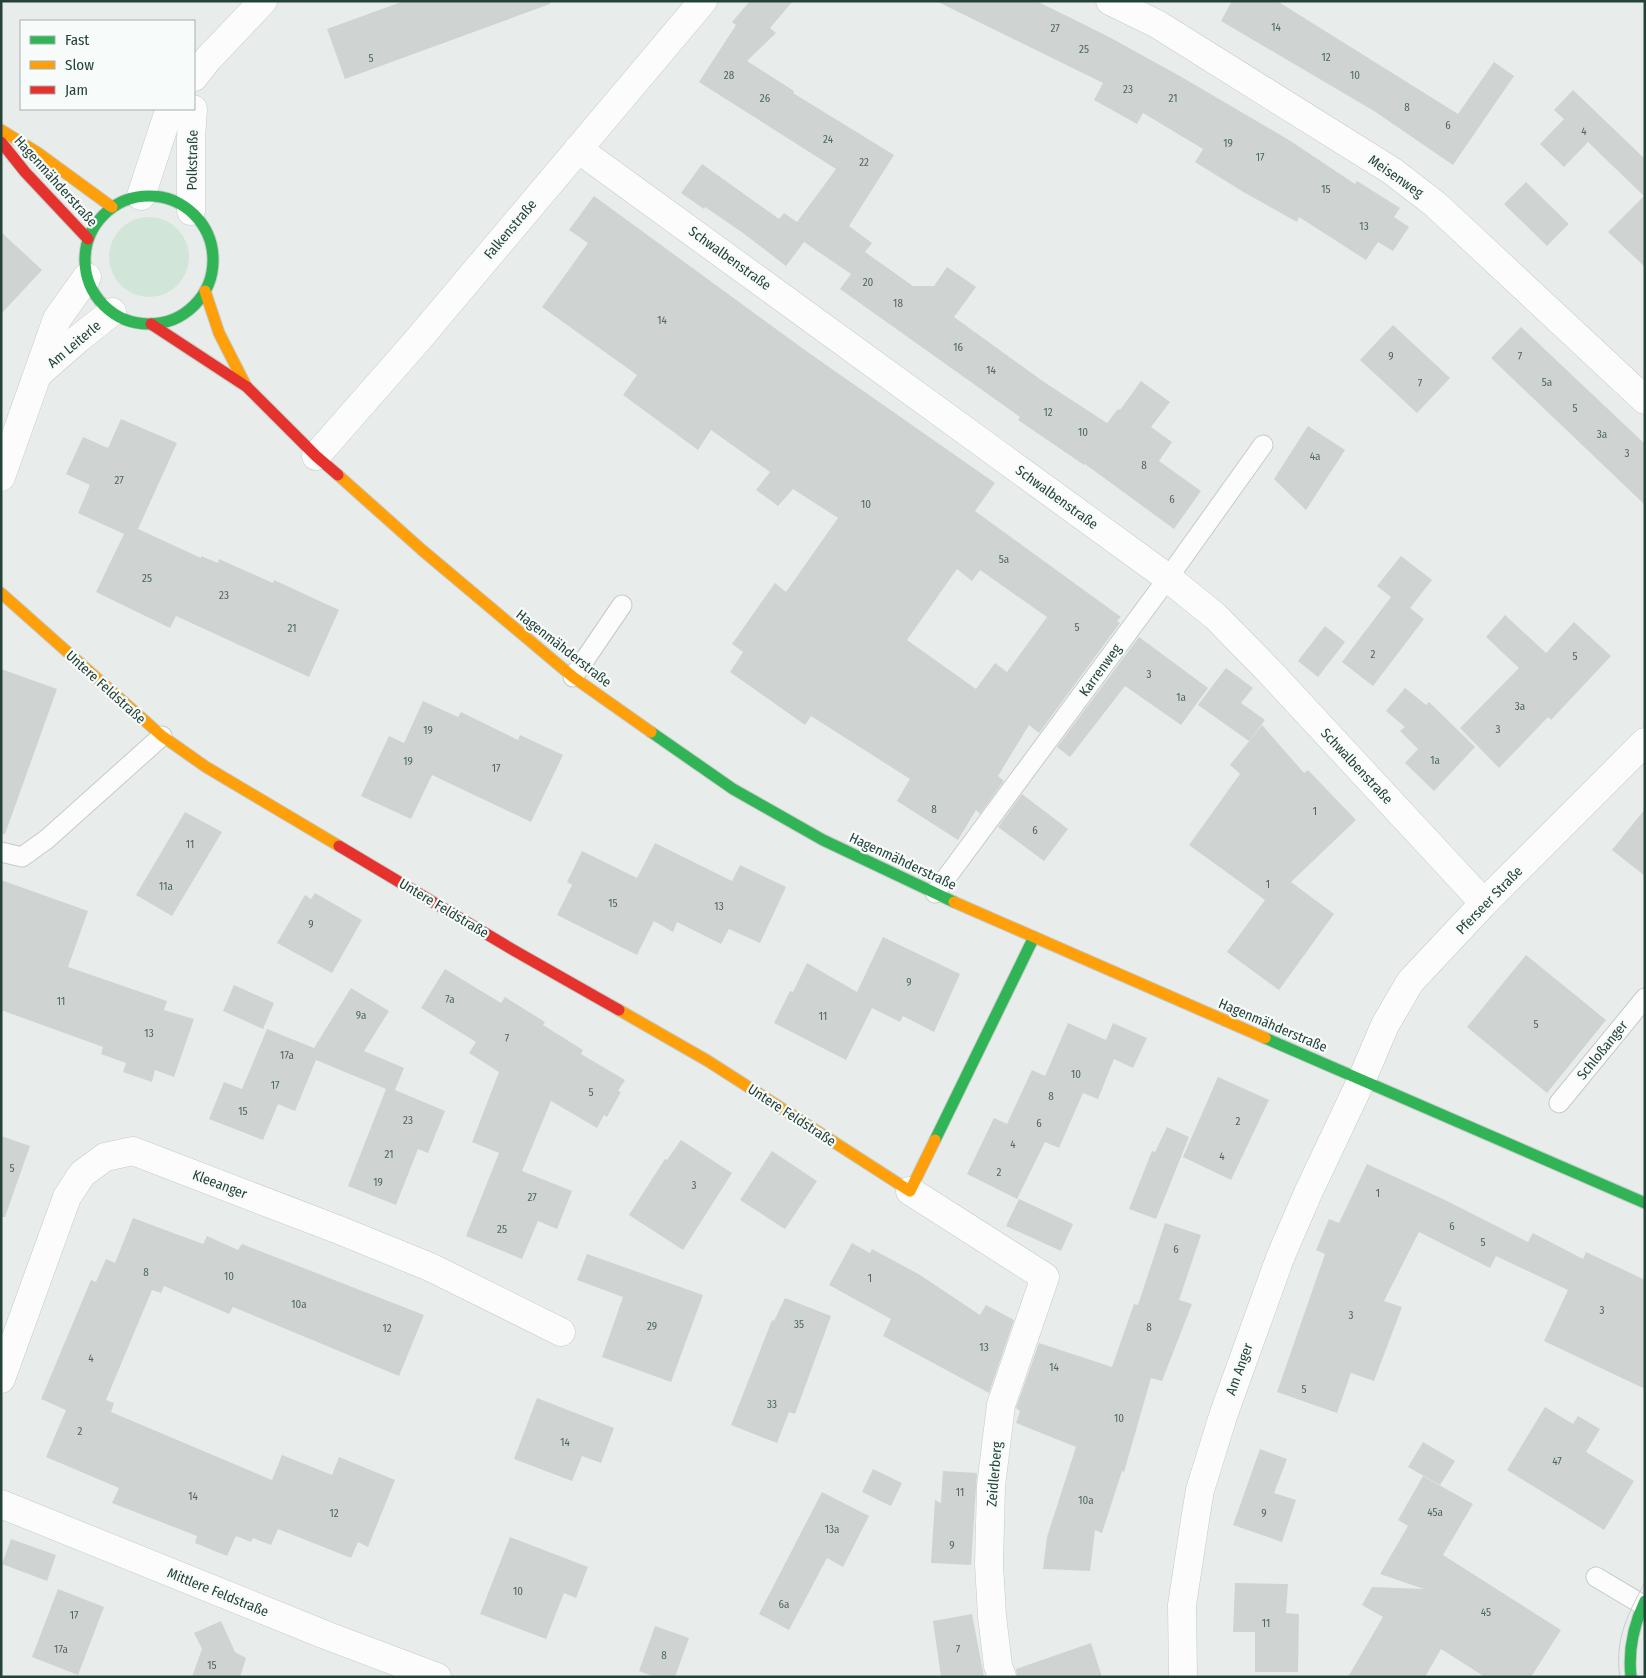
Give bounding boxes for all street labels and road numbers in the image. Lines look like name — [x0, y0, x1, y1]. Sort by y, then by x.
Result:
street label: Polkstraße — [183, 129, 202, 191]
street label: Hagenmähderstraße — [10, 132, 101, 230]
street label: Meisenweg — [1365, 151, 1427, 202]
street label: Falkenstraße — [481, 196, 540, 263]
street label: Schwalbenstraße — [685, 223, 774, 294]
street label: Am Leiterle — [44, 317, 105, 372]
street label: Schwalbenstraße — [1012, 462, 1101, 533]
street label: Hagenmähderstraße — [513, 606, 615, 691]
street label: Karrenweg — [1076, 640, 1125, 700]
street label: Untere Feldstraße — [62, 647, 149, 728]
street label: Schwalbenstraße — [1317, 725, 1396, 808]
street label: Hagenmähderstraße — [847, 829, 959, 894]
street label: Pferseer Straße — [1453, 863, 1526, 938]
street label: Untere Feldstraße — [396, 875, 492, 942]
street label: Hagenmähderstraße — [1216, 995, 1330, 1056]
street label: Schloßanger — [1573, 1017, 1631, 1083]
street label: Untere Feldstraße — [745, 1081, 839, 1150]
street label: Kleeanger — [190, 1166, 250, 1203]
street label: Am Anger — [1222, 1341, 1257, 1398]
street label: Zeidlerberg — [983, 1440, 1006, 1507]
street label: Mittlere Feldstraße — [165, 1564, 271, 1621]

